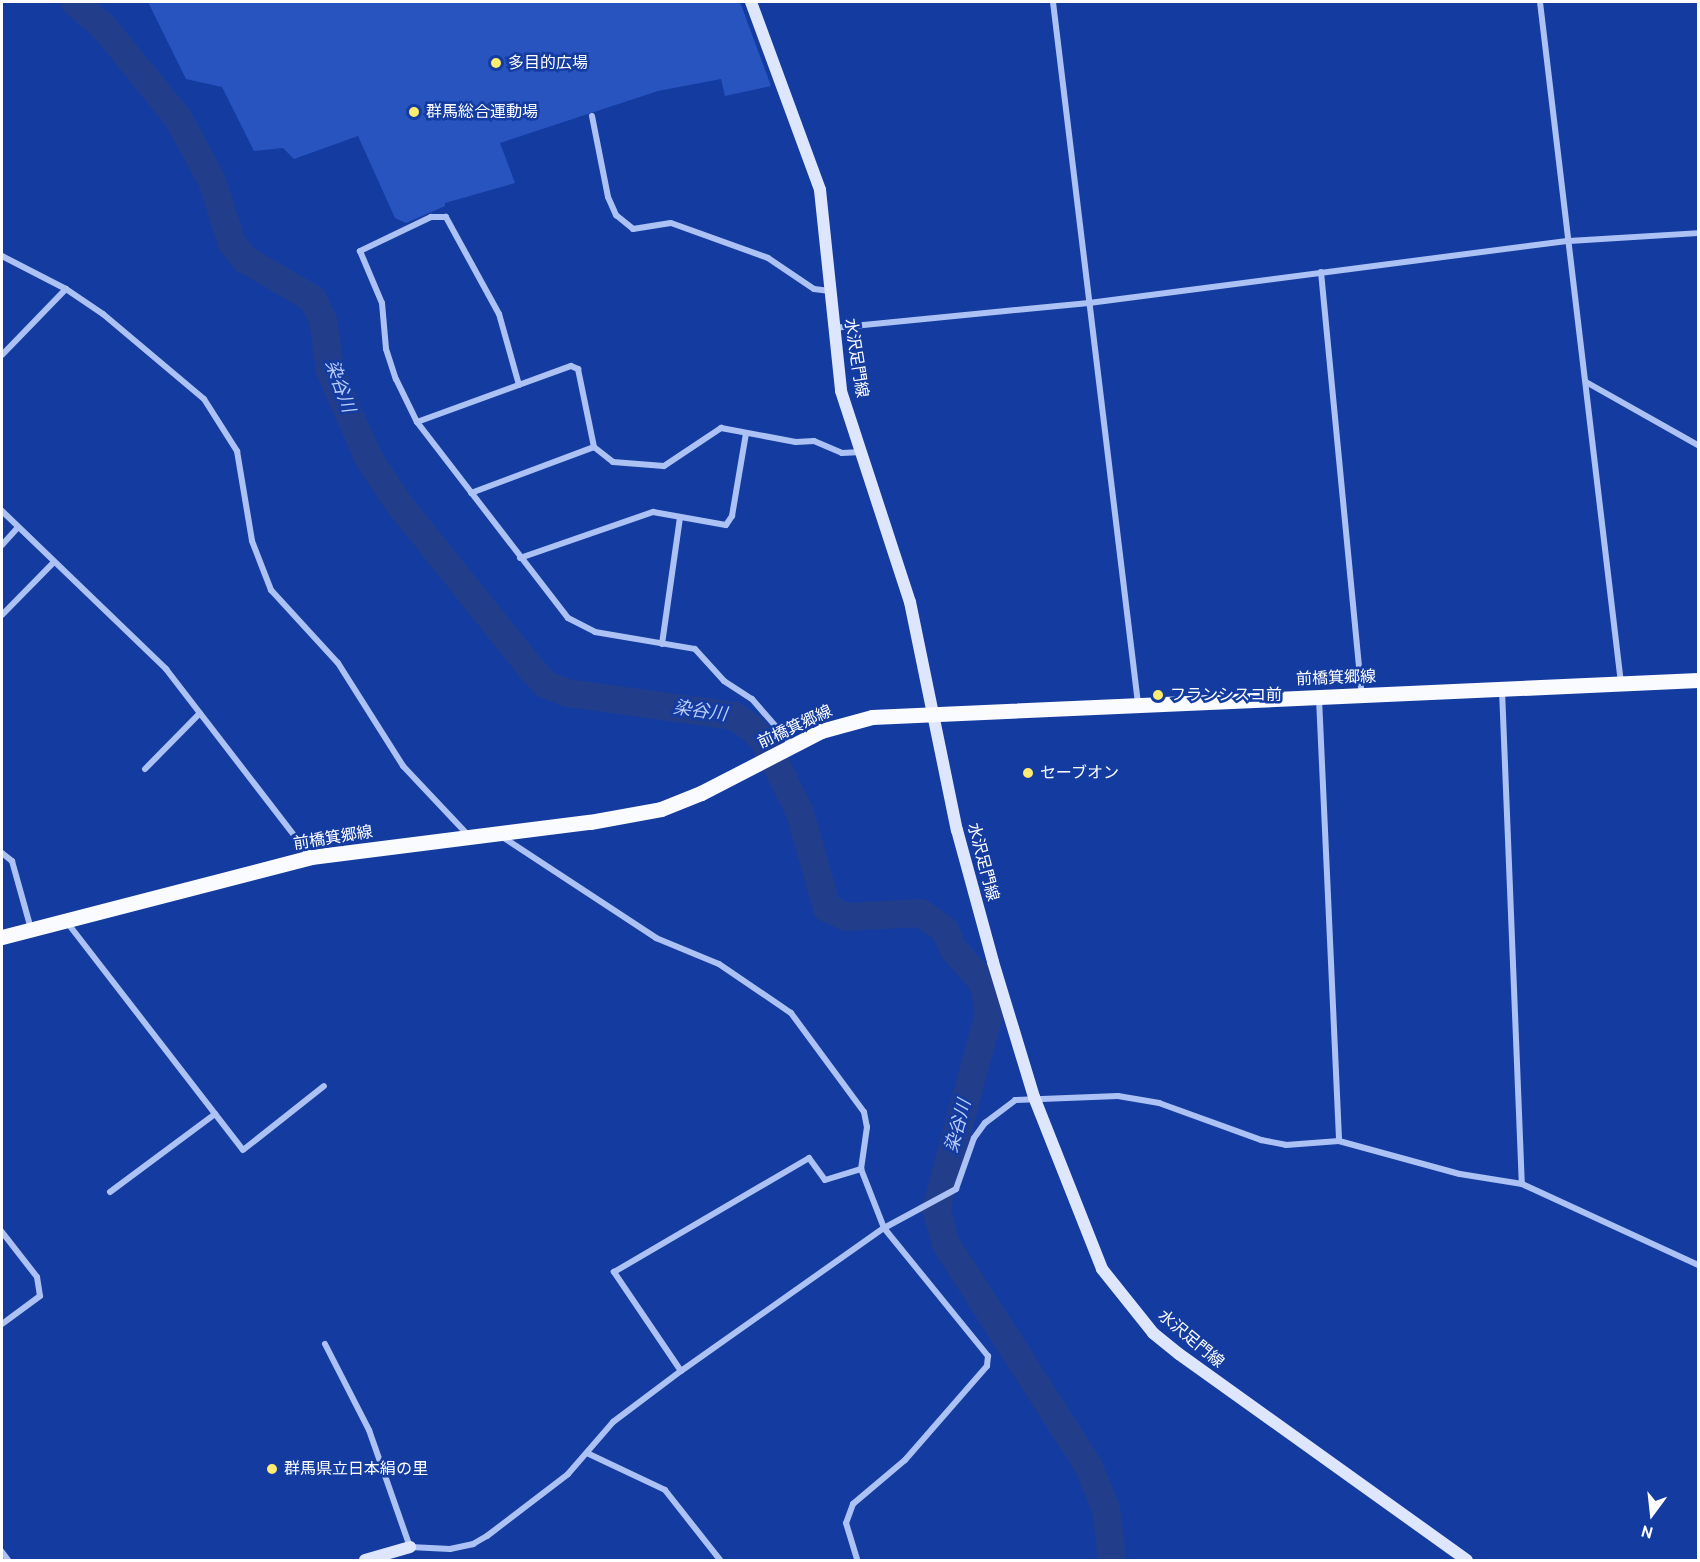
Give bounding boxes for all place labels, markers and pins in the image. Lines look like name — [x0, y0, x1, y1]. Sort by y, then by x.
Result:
place label: 多目的広場 — [508, 53, 588, 73]
marker: 多目的広場 — [489, 56, 503, 70]
place label: 群馬総合運動場 — [426, 102, 538, 122]
marker: 群馬総合運動場 — [407, 105, 421, 119]
place label: フランシスコ前 — [1170, 685, 1282, 705]
marker: フランシスコ前 — [1151, 688, 1165, 702]
place label: セーブオン — [1040, 763, 1120, 783]
marker: セーブオン — [1021, 766, 1035, 780]
place label: 群馬県立日本絹の里 — [284, 1459, 428, 1479]
marker: 群馬県立日本絹の里 — [265, 1462, 279, 1476]

